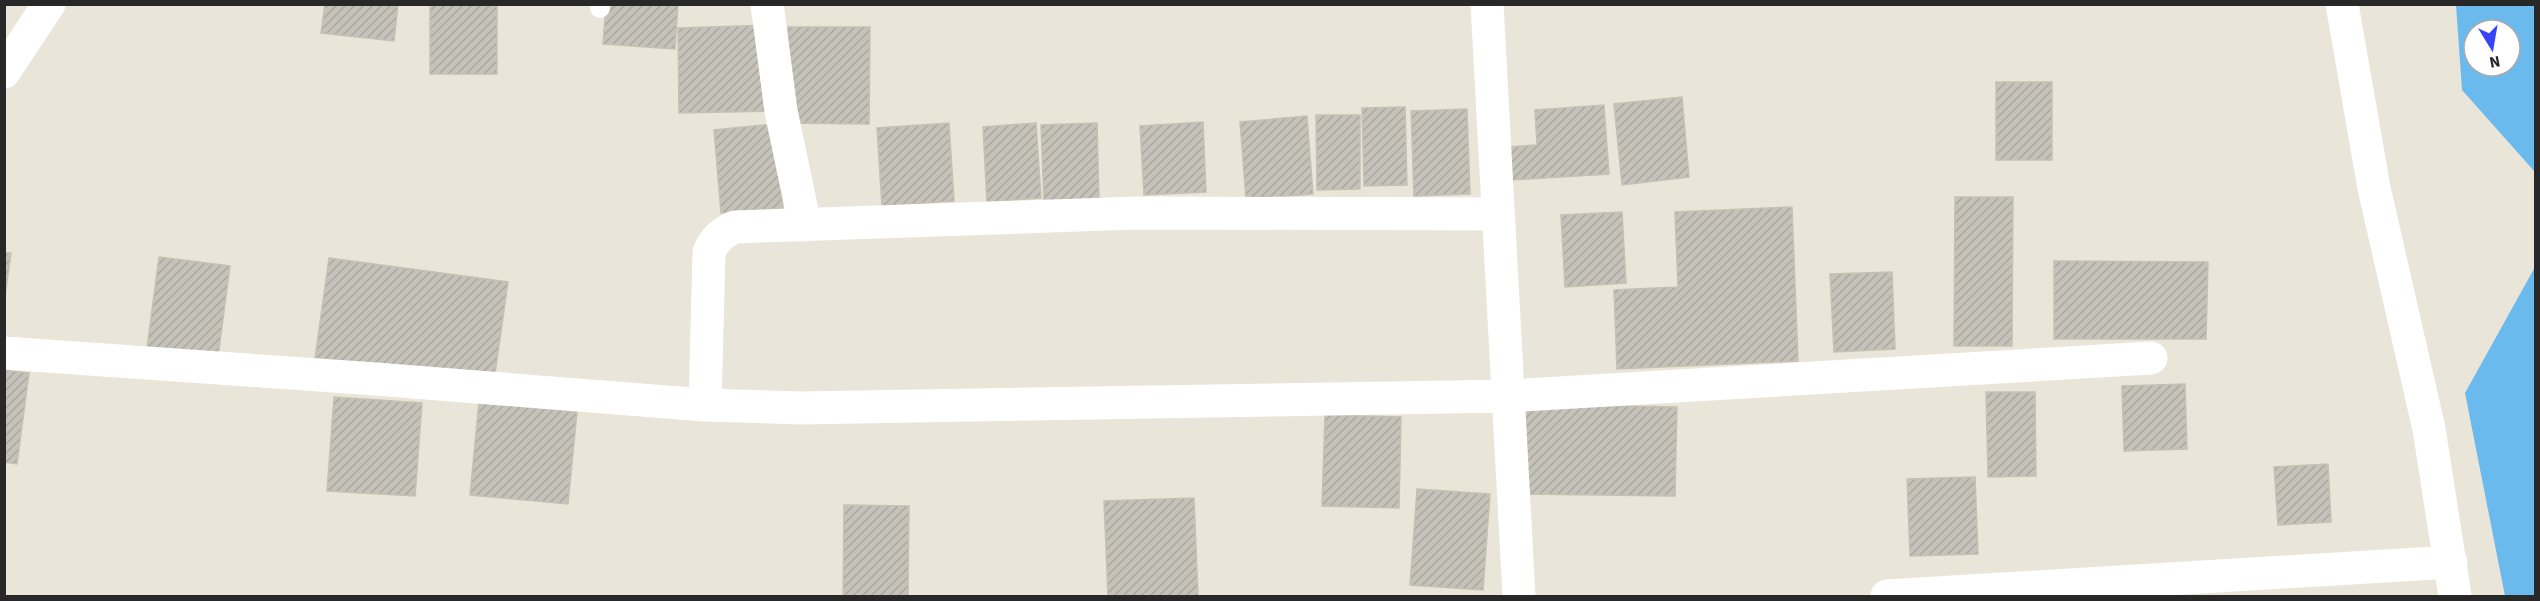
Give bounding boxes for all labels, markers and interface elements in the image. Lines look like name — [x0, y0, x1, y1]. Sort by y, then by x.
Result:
north arrow — [2462, 18, 2522, 78]
text: N — [2487, 50, 2502, 74]

